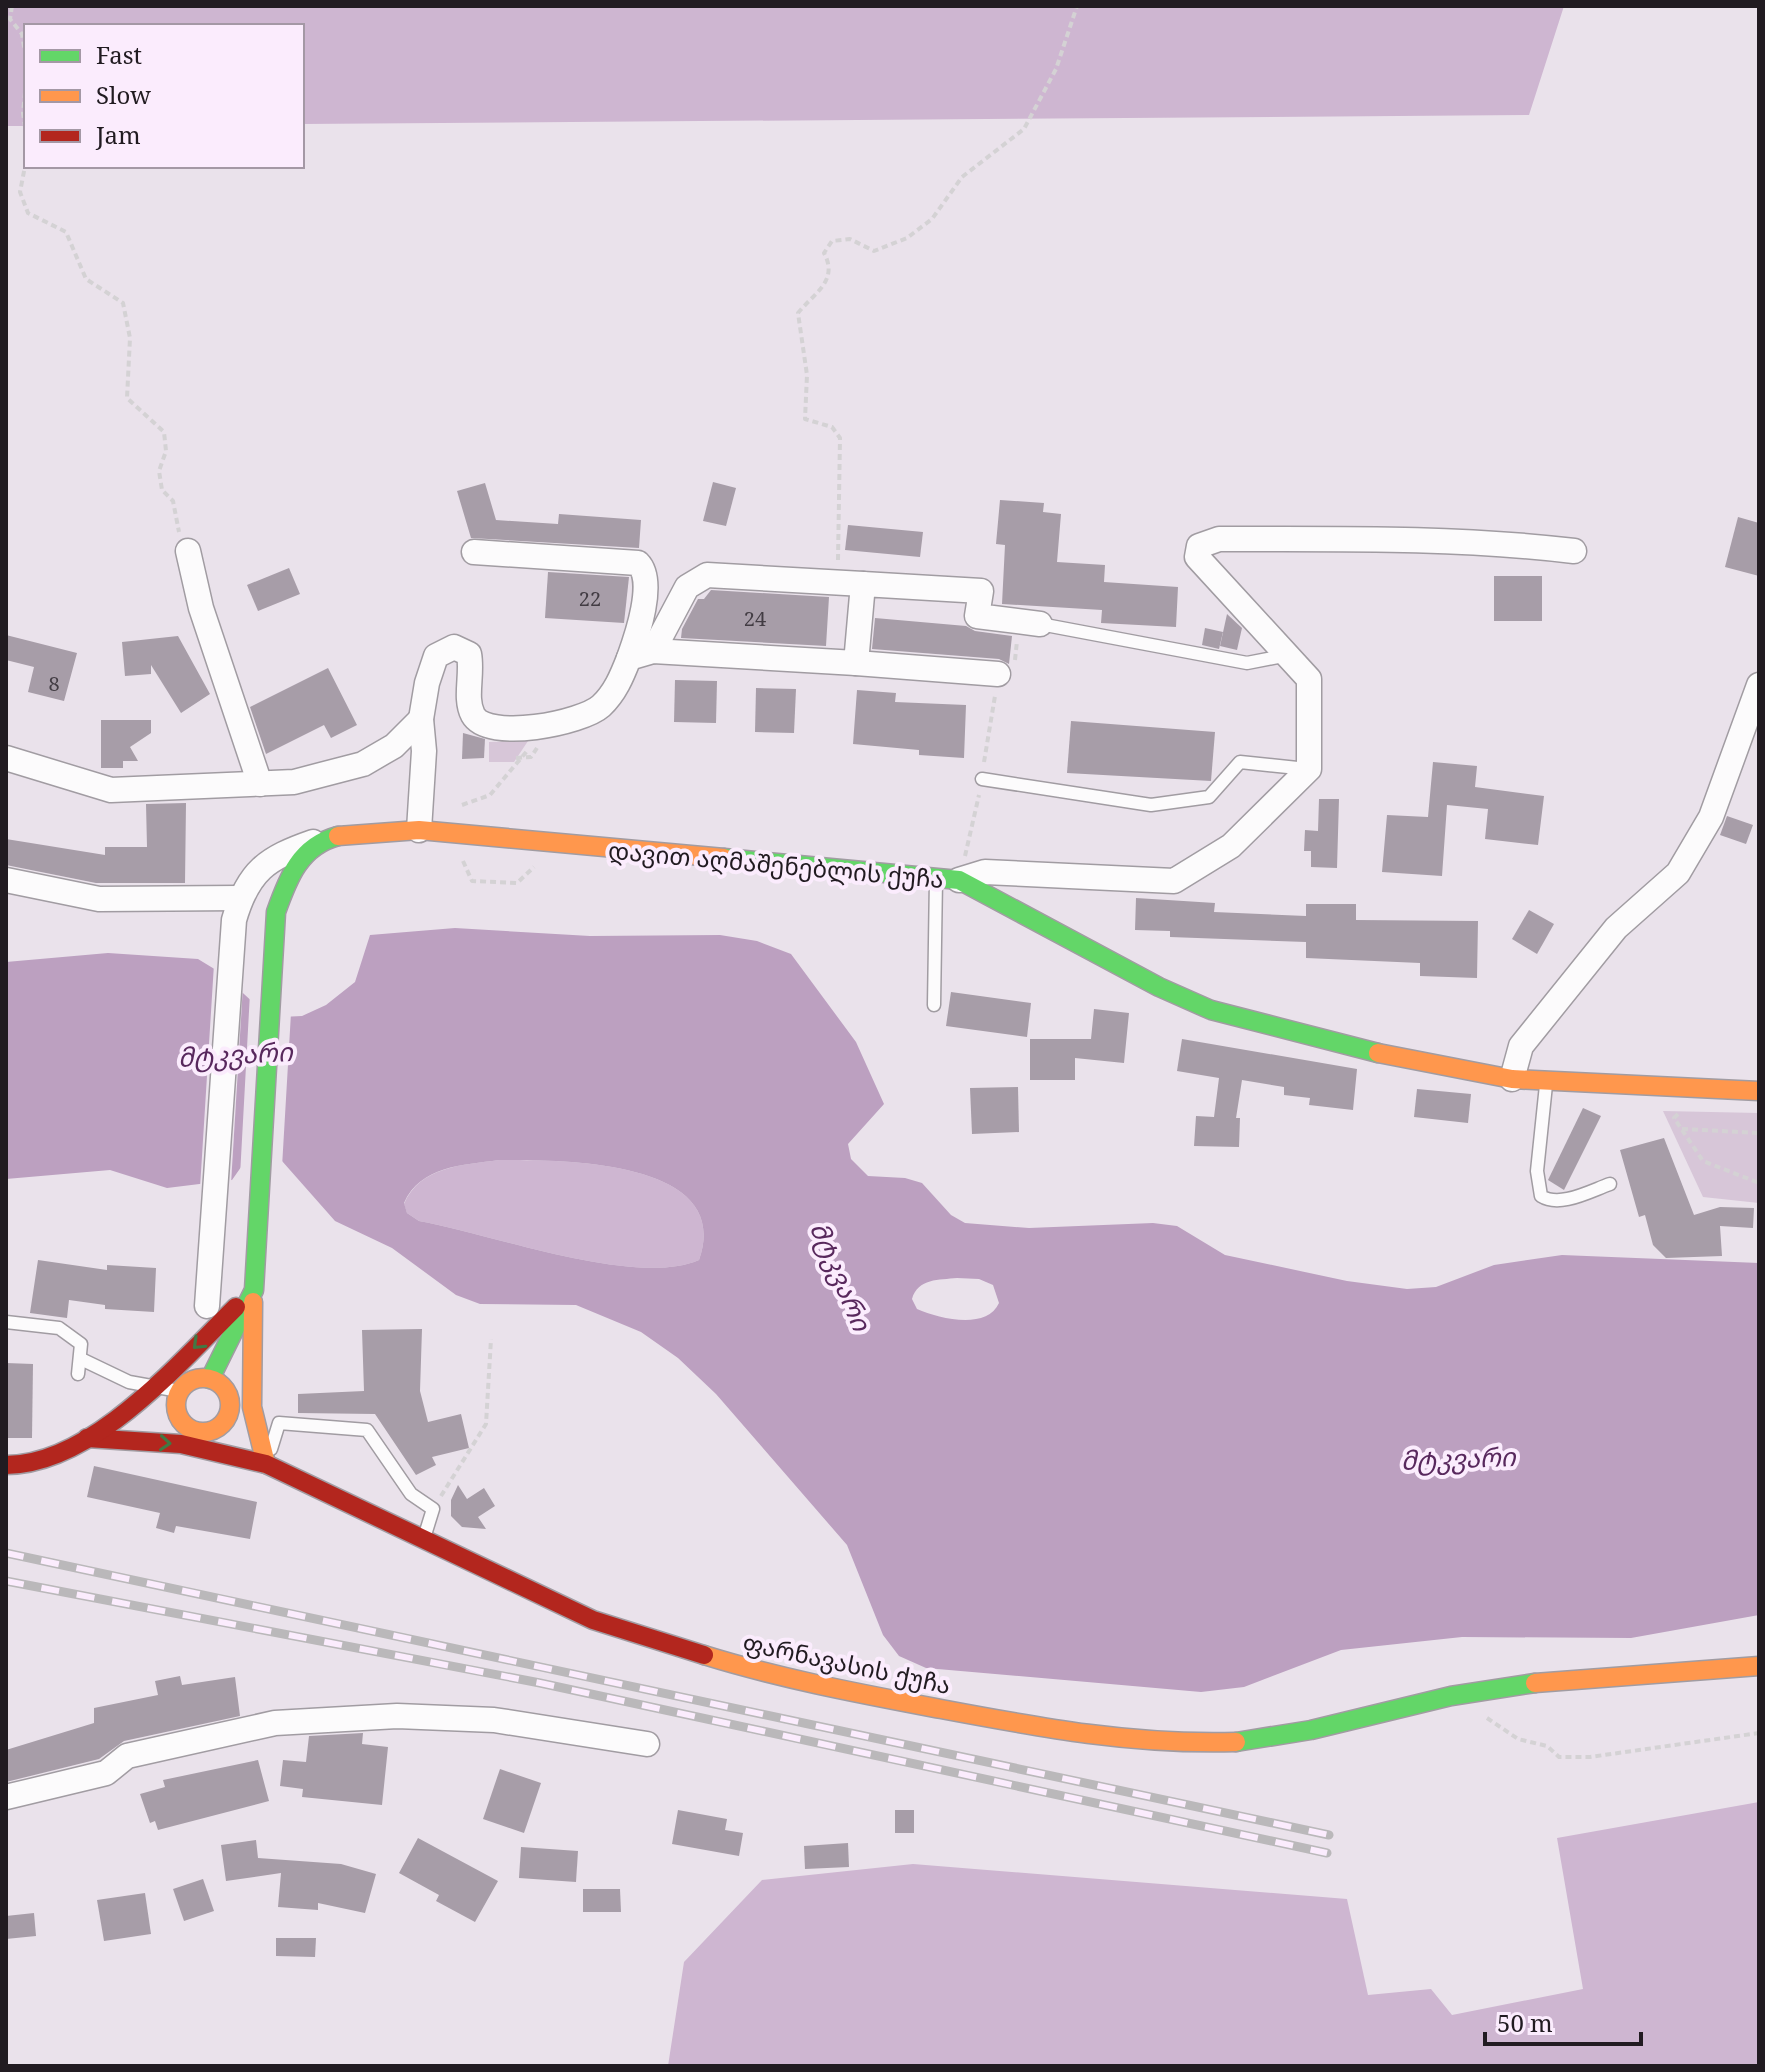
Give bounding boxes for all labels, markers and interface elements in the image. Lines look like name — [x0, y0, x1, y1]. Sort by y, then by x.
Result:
legend — [24, 24, 304, 168]
text: Fast — [96, 38, 142, 71]
text: Slow — [96, 78, 151, 111]
text: Jam — [95, 118, 141, 151]
house number: 22 — [579, 585, 601, 612]
house number: 24 — [744, 605, 766, 632]
house number: 8 — [48, 670, 60, 697]
street label: დავით აღმაშენებლის ქუჩა — [607, 833, 945, 895]
water label: მტკვარი — [177, 1033, 294, 1075]
water label: მტკვარი — [802, 1216, 880, 1337]
one-way arrow — [192, 1335, 207, 1349]
one-way arrow — [159, 1434, 172, 1451]
water label: მტკვარი — [1400, 1438, 1517, 1478]
street label: ფარნავასის ქუჩა — [740, 1625, 954, 1701]
scale bar — [1485, 1996, 1641, 2046]
text: 50 m — [1497, 2006, 1553, 2039]

